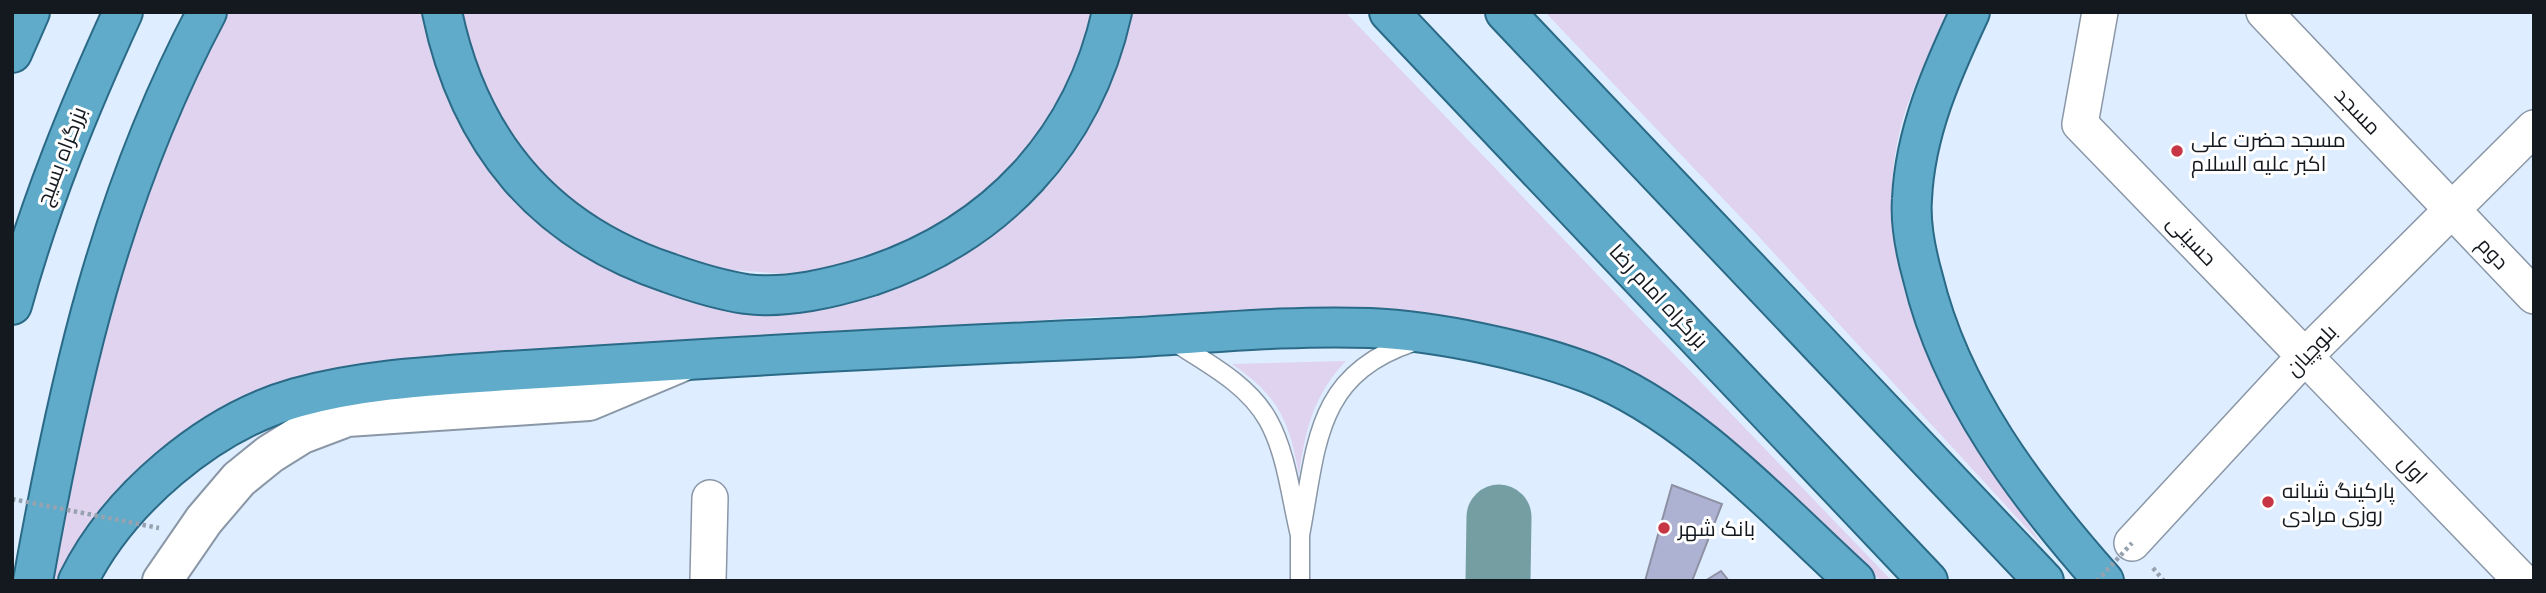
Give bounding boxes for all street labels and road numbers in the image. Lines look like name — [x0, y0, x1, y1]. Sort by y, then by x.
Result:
street label: مسجد — [2330, 82, 2386, 140]
street label: بزرگراه بسیج — [31, 103, 93, 210]
street label: حسینی — [2161, 210, 2222, 271]
street label: دوم — [2471, 232, 2514, 276]
street label: بزرگراه امام رضا — [1603, 239, 1714, 355]
street label: بلوچیان — [2280, 319, 2343, 382]
street label: اول — [2392, 449, 2433, 490]

